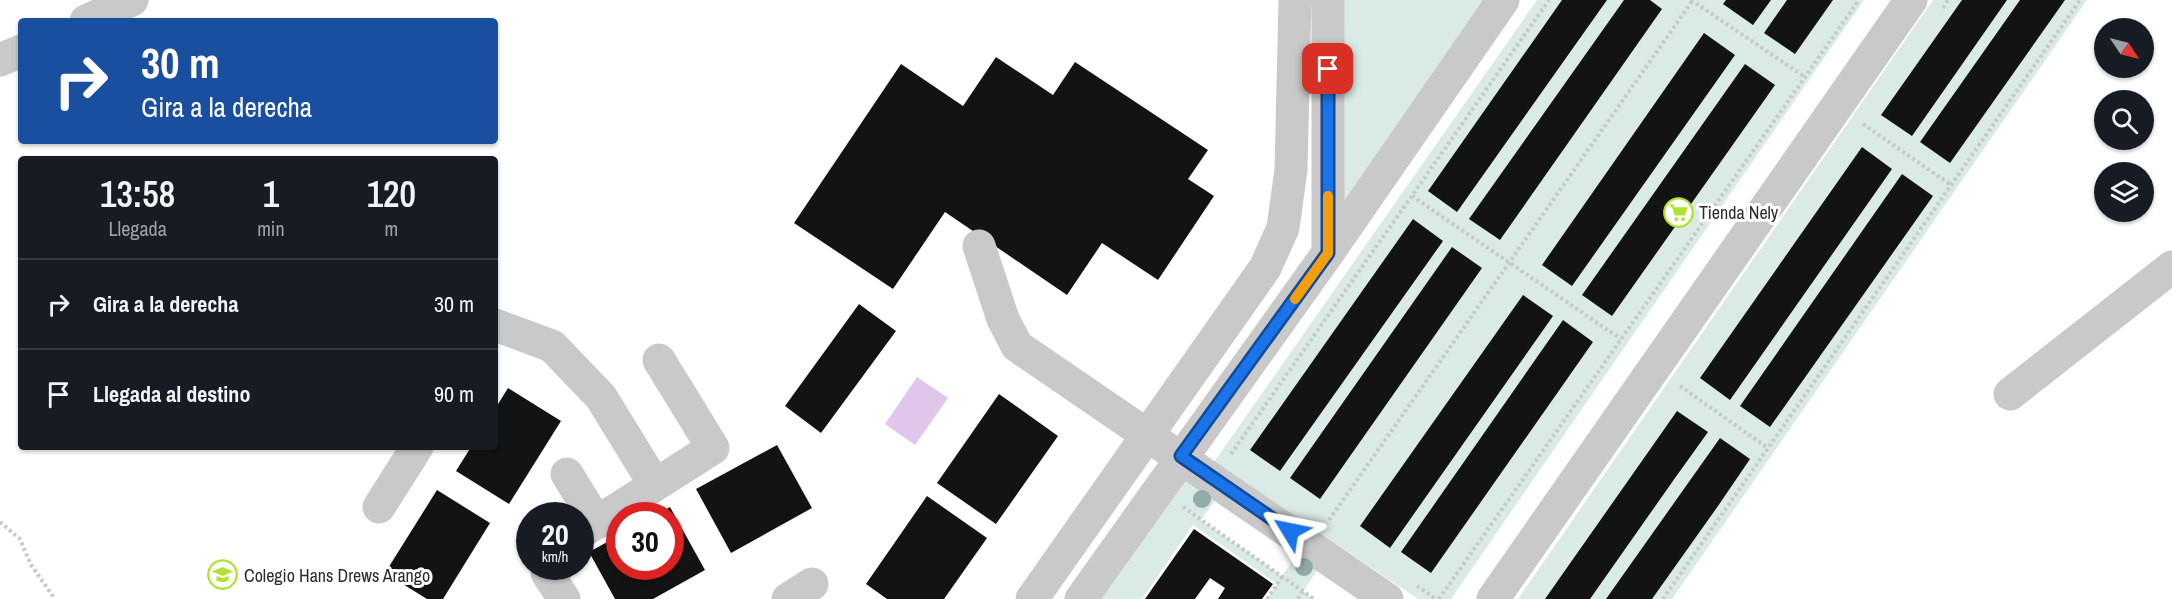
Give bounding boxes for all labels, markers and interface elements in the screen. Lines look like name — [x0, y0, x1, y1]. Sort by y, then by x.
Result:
north arrow — [2094, 18, 2154, 78]
map controls — [2094, 18, 2154, 222]
text: 30 m — [141, 35, 220, 91]
icon: right — [42, 42, 120, 120]
pin — [1302, 43, 1353, 94]
icon: arrive — [1311, 52, 1344, 85]
text: Gira a la derecha — [141, 89, 312, 125]
button: search — [2094, 90, 2154, 150]
button: layers — [2094, 162, 2154, 222]
text: 13:58 — [100, 170, 175, 218]
text: 1 — [263, 170, 279, 218]
text: 120 — [367, 170, 416, 218]
supermarket icon: Tienda Nely — [1662, 196, 1694, 228]
place label: Tienda Nely — [1699, 200, 1779, 225]
text: Llegada — [108, 215, 167, 242]
text: min — [257, 215, 285, 242]
text: m — [384, 215, 398, 242]
icon: right — [42, 288, 75, 321]
text: Gira a la derecha — [93, 289, 238, 319]
text: 30 m — [434, 289, 474, 319]
icon: arrive — [42, 378, 75, 411]
text: Llegada al destino — [93, 379, 250, 409]
text: 90 m — [434, 379, 474, 409]
position arrow — [1258, 499, 1322, 563]
speed limit sign: 30 — [606, 502, 684, 580]
text: 20 — [541, 514, 569, 554]
text: km/h — [542, 546, 568, 567]
school or university icon: Colegio Hans Drews Arango — [207, 559, 239, 591]
place label: Colegio Hans Drews Arango — [244, 563, 430, 588]

